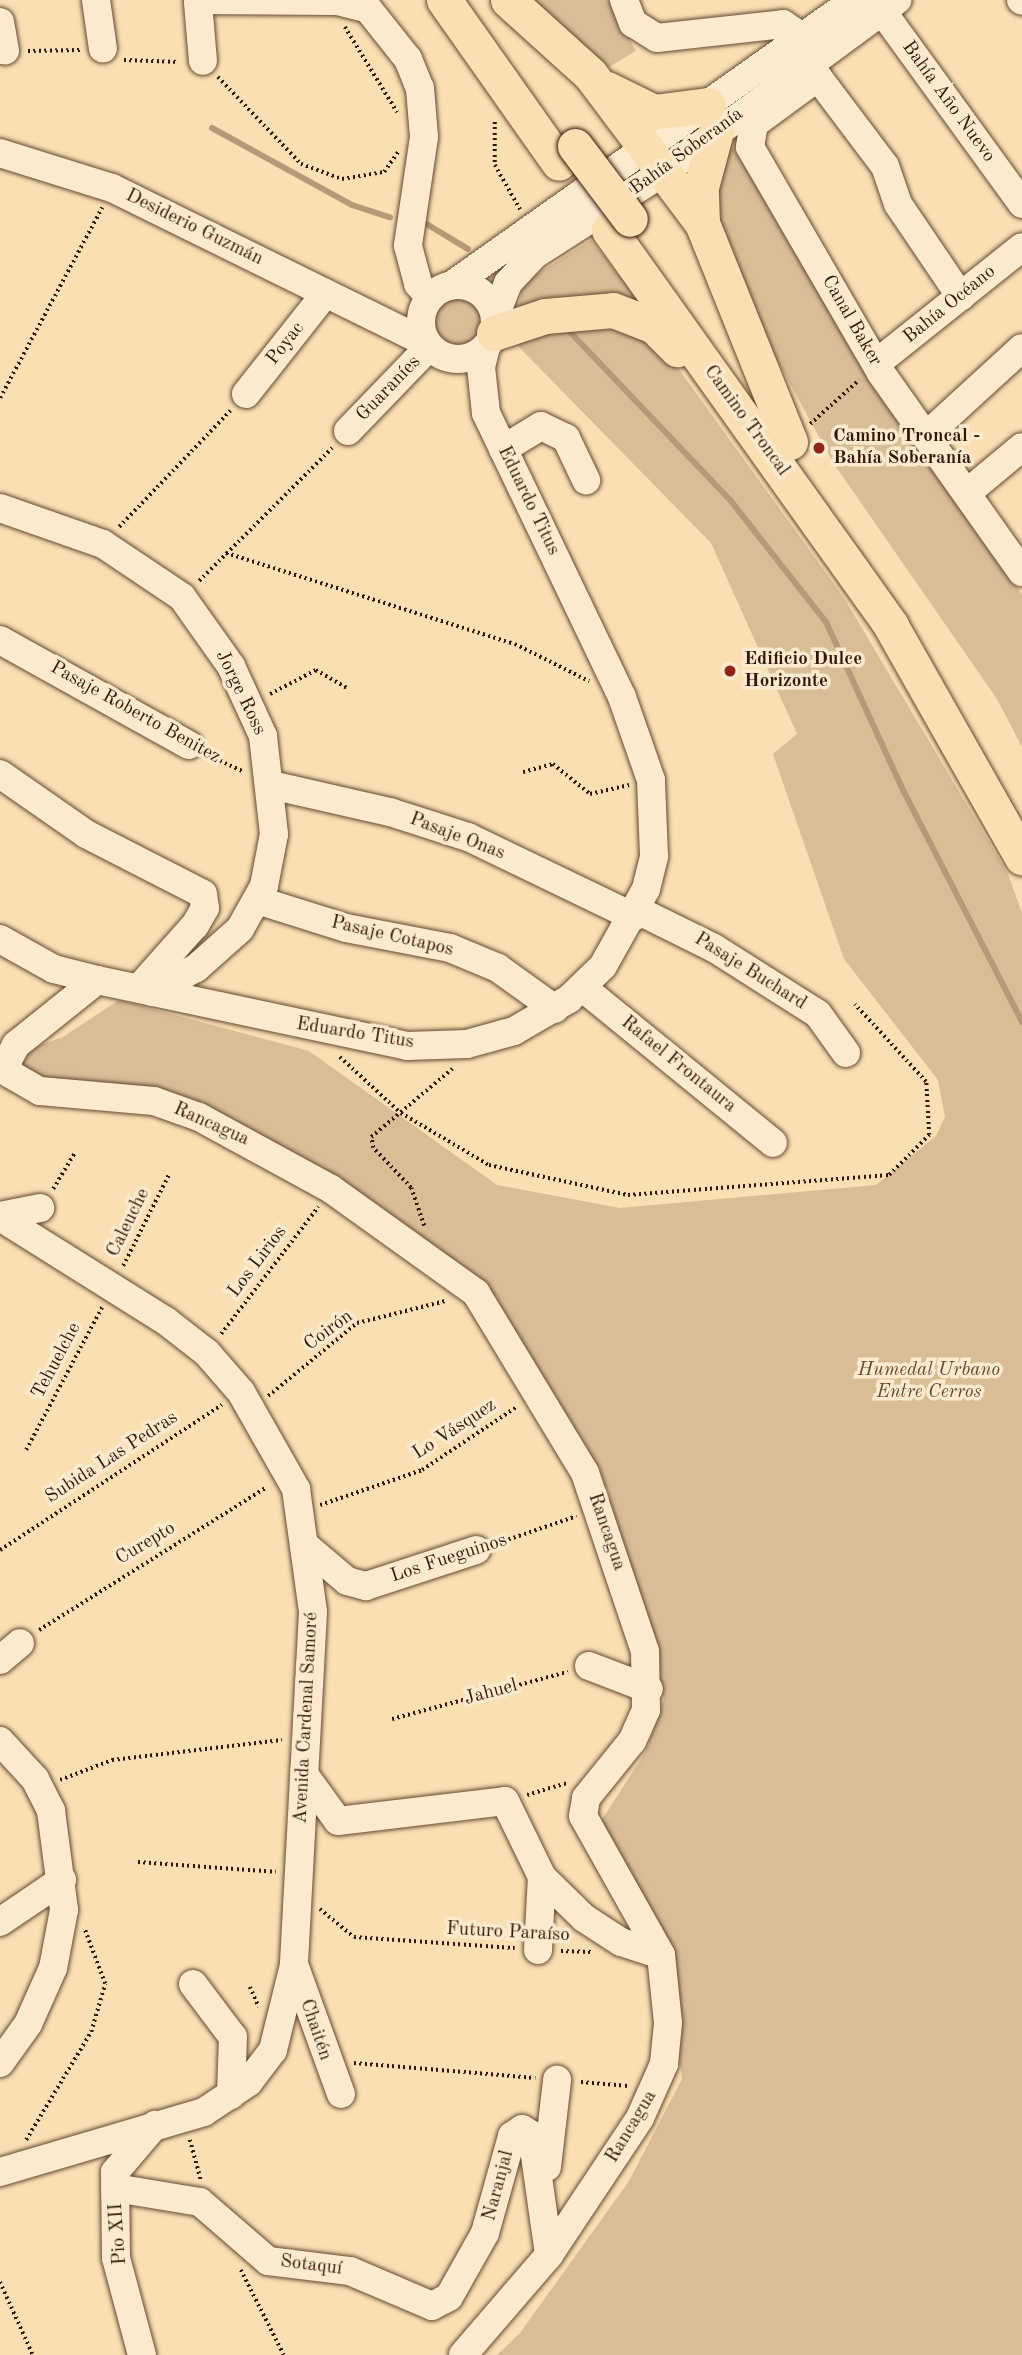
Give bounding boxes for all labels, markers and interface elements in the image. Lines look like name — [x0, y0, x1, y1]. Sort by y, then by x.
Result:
street label: Bahía Año Nuevo — [896, 37, 1000, 167]
street label: Bahía Soberanía — [626, 103, 748, 201]
street label: Desiderio Guzmán — [122, 185, 266, 271]
street label: Bahía Océano — [899, 261, 1001, 349]
street label: Canal Baker — [816, 272, 886, 370]
street label: Poyac — [262, 318, 310, 370]
street label: Guaraníes — [352, 351, 426, 427]
street label: Camino Troncal — [698, 361, 794, 481]
place label: Camino Troncal - Bahía Soberanía — [833, 426, 980, 470]
marker: Camino Troncal - Bahía Soberanía — [811, 440, 827, 456]
street label: Eduardo Titus — [492, 443, 564, 559]
street label: Jorge Ross — [210, 647, 270, 739]
place label: Edificio Dulce Horizonte — [744, 649, 862, 693]
street label: Pasaje Roberto Benitez — [46, 657, 224, 769]
marker: Edificio Dulce Horizonte — [722, 663, 738, 679]
street label: Pasaje Onas — [406, 808, 508, 866]
street label: Pasaje Cotapos — [329, 912, 455, 962]
street label: Pasaje Buchard — [690, 928, 810, 1016]
street label: Rafael Frontaura — [616, 1012, 740, 1118]
street label: Eduardo Titus — [295, 1013, 415, 1055]
street label: Rancagua — [169, 1098, 253, 1152]
street label: Caleuche — [103, 1185, 155, 1261]
street label: Los Lirios — [224, 1222, 292, 1302]
street label: Coirón — [300, 1306, 358, 1356]
street label: Tehuelche — [28, 1319, 86, 1403]
park label: Humedal Urbano Entre Cerros — [858, 1360, 1000, 1404]
street label: Lo Vásquez — [409, 1395, 501, 1465]
street label: Subida Las Pedras — [42, 1407, 182, 1509]
street label: Rancagua — [582, 1490, 630, 1574]
street label: Curepto — [112, 1517, 180, 1571]
street label: Los Fueguinos — [388, 1529, 510, 1589]
street label: Avenida Cardenal Samoré — [290, 1612, 324, 1824]
street label: Jahuel — [462, 1675, 520, 1711]
street label: Futuro Paraíso — [446, 1918, 570, 1948]
street label: Chaitén — [294, 1996, 336, 2064]
street label: Rancagua — [601, 2087, 663, 2167]
street label: Naranjal — [479, 2148, 519, 2224]
street label: Pio XII — [105, 2202, 133, 2266]
street label: Sotaquí — [279, 2251, 343, 2281]

